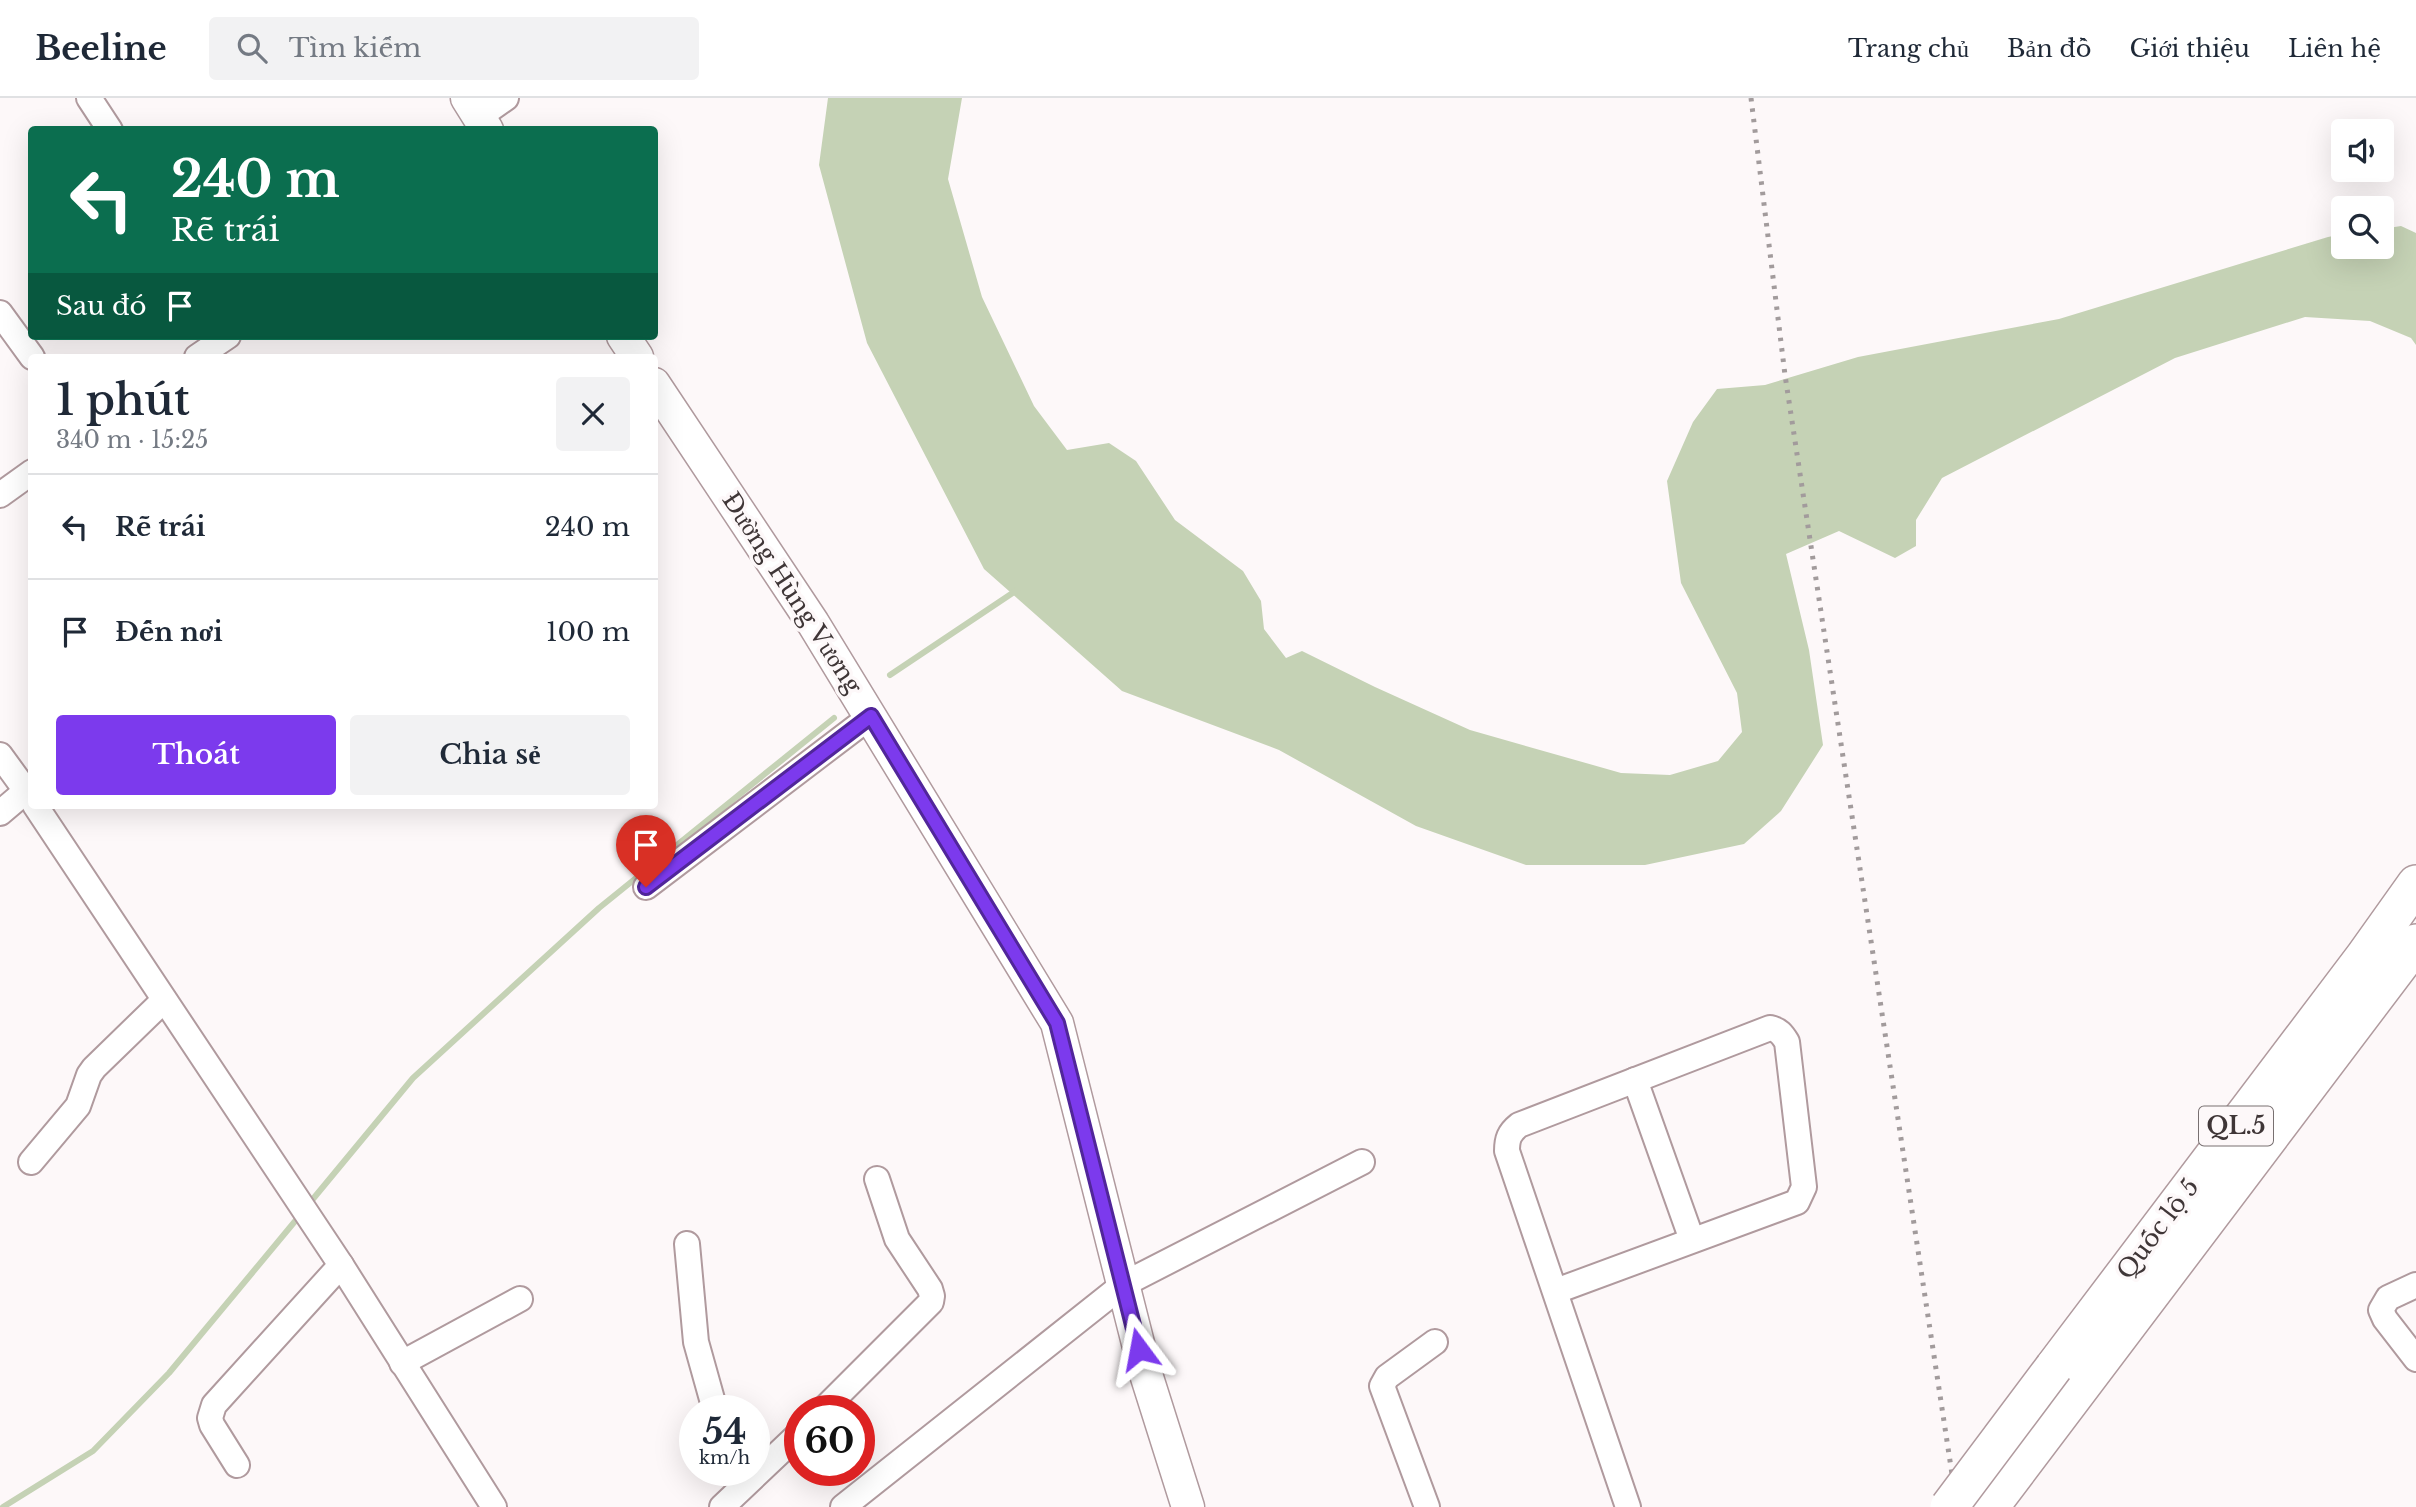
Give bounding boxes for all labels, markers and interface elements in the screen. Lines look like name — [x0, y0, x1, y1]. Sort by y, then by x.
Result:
search box — [209, 17, 699, 80]
text: Beeline — [35, 28, 167, 69]
icon: search — [233, 29, 271, 67]
text: Tìm kiếm — [289, 32, 421, 64]
text: Trang chủ — [1848, 34, 1969, 63]
text: Bản đồ — [2007, 34, 2091, 63]
text: Giới thiệu — [2129, 34, 2250, 63]
text: Liên hệ — [2288, 34, 2381, 63]
map controls — [2331, 119, 2394, 259]
button: sound — [2331, 119, 2394, 182]
text: 240 m — [171, 149, 340, 210]
icon: left — [56, 154, 147, 245]
button: search — [2331, 196, 2394, 259]
text: Rẽ trái — [171, 210, 280, 250]
icon: arrive — [161, 287, 199, 325]
text: Sau đó — [56, 290, 147, 322]
text: 1 phút — [56, 374, 190, 426]
button: close — [556, 377, 630, 451]
text: 340 m · 15:25 — [56, 426, 208, 454]
street label: Đường Hùng Vương — [716, 487, 869, 699]
icon: left — [56, 508, 94, 546]
text: Rẽ trái — [115, 511, 205, 543]
text: 240 m — [545, 511, 630, 543]
icon: arrive — [56, 613, 94, 651]
text: Đến nơi — [115, 616, 223, 648]
text: 100 m — [546, 616, 630, 648]
button: Thoát — [56, 715, 336, 795]
button: Chia sẻ — [350, 715, 630, 795]
pin — [616, 815, 676, 887]
icon: arrive — [627, 826, 665, 864]
road number: QL.5 — [2199, 1107, 2273, 1146]
street label: Quốc lộ 5 — [2110, 1173, 2205, 1285]
position arrow — [1102, 1312, 1176, 1386]
speed limit sign: 60 — [784, 1395, 875, 1486]
text: 54 — [702, 1410, 747, 1453]
text: km/h — [699, 1447, 750, 1469]

